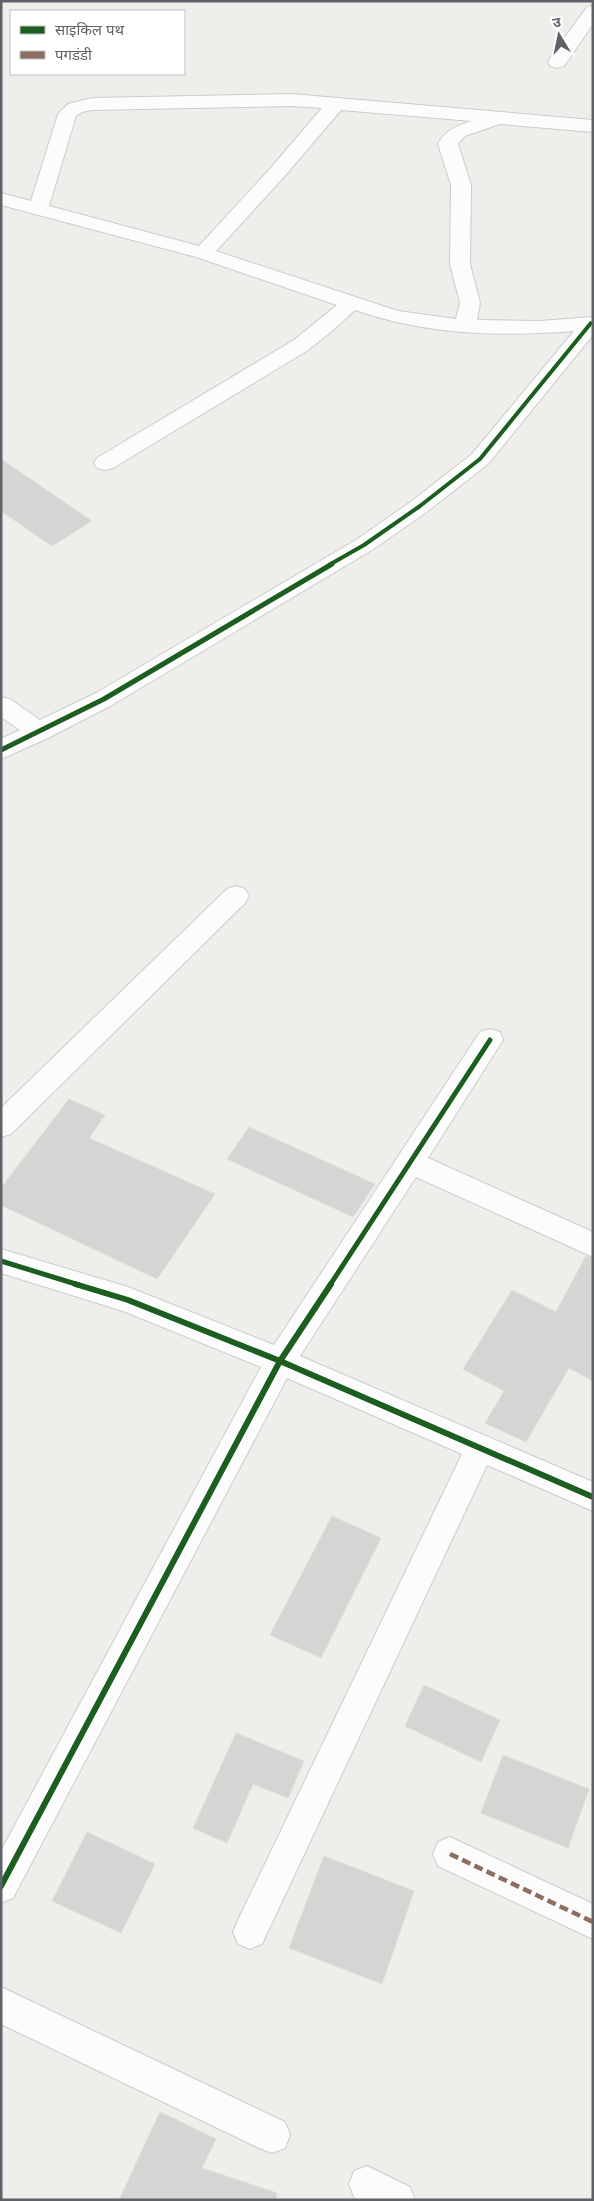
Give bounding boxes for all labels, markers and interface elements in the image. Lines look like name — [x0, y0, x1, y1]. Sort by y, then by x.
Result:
legend — [10, 10, 185, 75]
north arrow — [534, 10, 584, 60]
text: उ — [551, 12, 563, 32]
text: साइकिल पथ — [55, 20, 124, 39]
text: पगडंडी — [55, 45, 93, 64]

